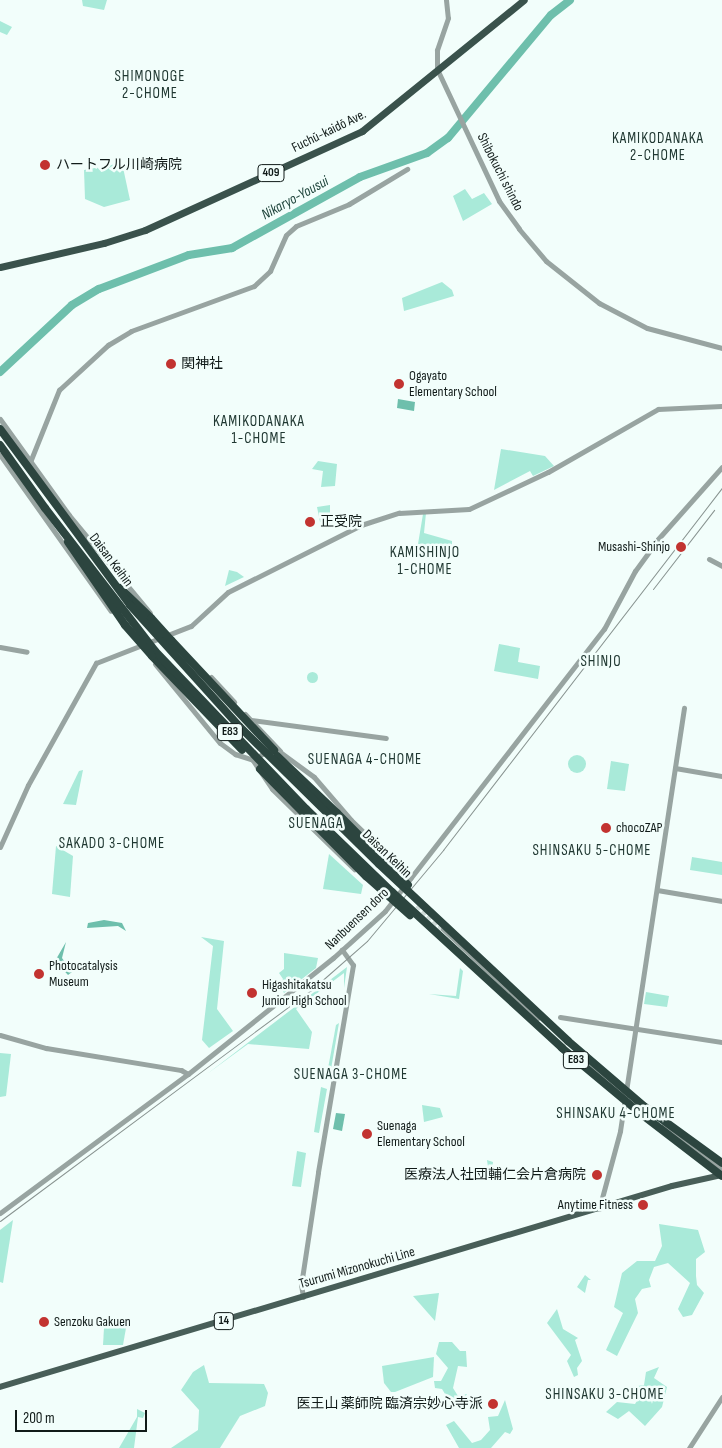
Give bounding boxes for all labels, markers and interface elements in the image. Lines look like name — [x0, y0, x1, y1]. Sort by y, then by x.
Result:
district label: SHIMONOGE 2-CHOME — [113, 67, 187, 102]
street label: Fuchū-kaidō Ave. — [289, 106, 369, 156]
district label: KAMIKODANAKA 2-CHOME — [610, 129, 706, 164]
street label: Shibokuchi shindo — [473, 130, 527, 214]
place label: ハートフル川崎病院 — [56, 157, 182, 173]
marker: ハートフル川崎病院 — [38, 158, 52, 172]
road number: 409 — [257, 164, 285, 182]
water label: Nikaryo-Yousui — [258, 172, 332, 224]
place label: 関神社 — [181, 356, 223, 372]
marker: 関神社 — [165, 358, 177, 370]
place label: Ogayato Elementary School — [409, 368, 497, 401]
marker: Ogayato Elementary School — [393, 378, 405, 390]
district label: KAMIKODANAKA 1-CHOME — [211, 412, 307, 447]
place label: 正受院 — [320, 514, 362, 530]
marker: 正受院 — [304, 516, 316, 528]
street label: Daisan Keihin — [86, 530, 136, 590]
place label: Musashi-Shinjo — [598, 539, 670, 555]
marker: Musashi-Shinjo — [674, 540, 688, 554]
district label: KAMISHINJO 1-CHOME — [389, 543, 461, 578]
district label: SHINJO — [580, 653, 622, 671]
road number: E83 — [216, 722, 244, 742]
district label: SUENAGA 4-CHOME — [306, 751, 424, 769]
district label: SUENAGA — [288, 815, 344, 833]
place label: chocoZAP — [616, 820, 662, 836]
marker: chocoZAP — [600, 822, 612, 834]
street label: Daisan Keihin — [359, 826, 415, 882]
district label: SAKADO 3-CHOME — [57, 835, 167, 853]
district label: SHINSAKU 5-CHOME — [530, 842, 654, 860]
street label: Nanbuensen doro — [322, 885, 392, 953]
place label: Photocatalysis Museum — [49, 958, 118, 990]
marker: Photocatalysis Museum — [33, 968, 45, 980]
place label: Higashitakatsu Junior High School — [262, 977, 347, 1010]
marker: Higashitakatsu Junior High School — [246, 987, 258, 999]
road number: E83 — [562, 1050, 590, 1070]
district label: SUENAGA 3-CHOME — [292, 1066, 410, 1084]
district label: SHINSAKU 4-CHOME — [554, 1105, 678, 1123]
place label: Suenaga Elementary School — [377, 1118, 465, 1150]
marker: Suenaga Elementary School — [361, 1128, 373, 1140]
place label: 医療法人社団輔仁会片倉病院 — [404, 1167, 586, 1183]
marker: 医療法人社団輔仁会片倉病院 — [590, 1168, 604, 1182]
place label: Anytime Fitness — [558, 1197, 633, 1213]
marker: Anytime Fitness — [637, 1199, 649, 1211]
street label: Tsurumi Mizonokuchi Line — [297, 1243, 417, 1293]
road number: 14 — [213, 1312, 235, 1330]
place label: Senzoku Gakuen — [54, 1314, 131, 1330]
marker: Senzoku Gakuen — [38, 1316, 50, 1328]
district label: SHINSAKU 3-CHOME — [543, 1386, 667, 1404]
place label: 医王山 薬師院 臨済宗妙心寺派 — [297, 1396, 483, 1412]
marker: 医王山 薬師院 臨済宗妙心寺派 — [487, 1398, 499, 1410]
scale bar — [18, 1400, 150, 1432]
text: 200 m — [23, 1409, 55, 1428]

